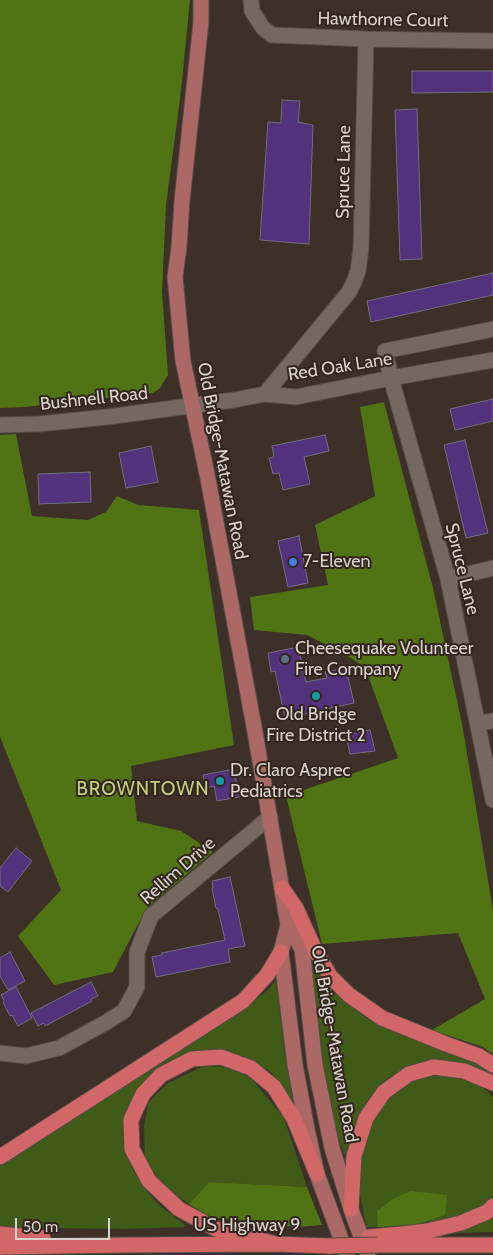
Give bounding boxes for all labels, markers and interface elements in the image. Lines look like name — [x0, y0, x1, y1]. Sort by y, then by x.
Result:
street label: Hawthorne Court — [317, 8, 449, 32]
street label: Spruce Lane — [332, 125, 356, 219]
street label: Red Oak Lane — [286, 348, 394, 386]
street label: Old Bridge-Matawan Road — [192, 361, 252, 561]
street label: Bushnell Road — [39, 383, 149, 415]
street label: Spruce Lane — [440, 521, 484, 617]
place label: 7-Eleven — [303, 551, 371, 573]
marker: 7-Eleven — [287, 556, 299, 568]
place label: Cheesequake Volunteer Fire Company — [295, 638, 473, 681]
marker: Cheesequake Volunteer Fire Company — [279, 653, 291, 665]
marker: Old Bridge Fire District 2 — [310, 690, 322, 702]
place label: Old Bridge Fire District 2 — [266, 704, 366, 746]
place label: Dr. Claro Asprec Pediatrics — [230, 760, 351, 802]
marker: Dr. Claro Asprec Pediatrics — [214, 775, 226, 787]
district label: BROWNTOWN — [75, 778, 211, 800]
street label: Rellim Drive — [136, 833, 220, 909]
street label: Old Bridge-Matawan Road — [306, 944, 362, 1144]
scale bar — [18, 1208, 112, 1240]
street label: US Highway 9 — [193, 1215, 301, 1237]
text: 50 m — [23, 1218, 58, 1236]

